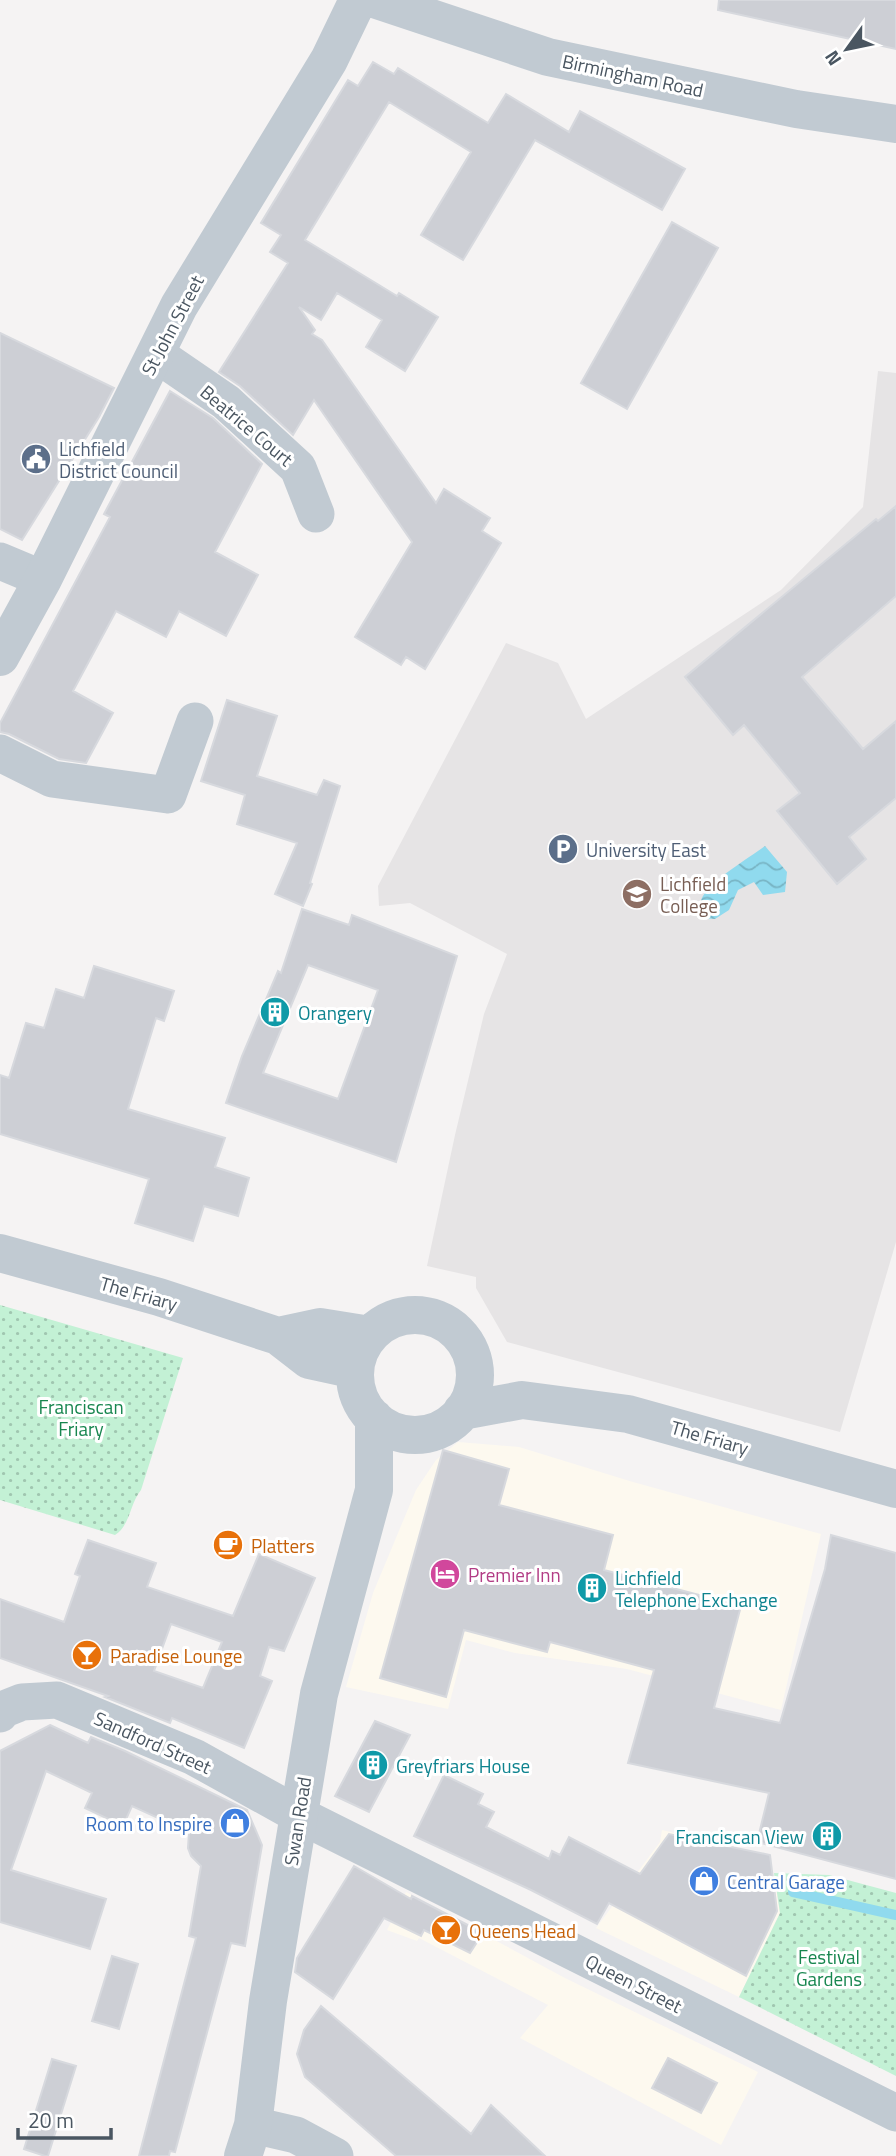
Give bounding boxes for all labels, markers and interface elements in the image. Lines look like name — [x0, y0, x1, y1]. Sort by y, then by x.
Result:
north arrow — [812, 14, 882, 84]
text: N — [817, 45, 848, 72]
street label: Birmingham Road — [560, 46, 706, 104]
street label: St John Street — [133, 269, 211, 380]
street label: Beatrice Court — [194, 377, 300, 473]
place label: Lichfield District Council — [59, 434, 178, 485]
public building icon: Lichfield District Council — [19, 442, 53, 476]
parking icon: University East — [546, 832, 580, 866]
place label: University East — [586, 835, 707, 864]
place label: Lichfield College — [660, 869, 726, 920]
school or university icon: Lichfield College — [620, 877, 654, 911]
building icon: Orangery — [258, 995, 292, 1029]
place label: Orangery — [298, 998, 372, 1027]
street label: The Friary — [97, 1268, 181, 1318]
park label: Franciscan Friary — [38, 1392, 124, 1443]
street label: The Friary — [668, 1412, 752, 1462]
cafe icon: Platters — [211, 1528, 245, 1562]
place label: Platters — [251, 1531, 315, 1560]
hotel icon: Premier Inn — [428, 1557, 462, 1591]
place label: Premier Inn — [468, 1560, 561, 1589]
place label: Lichfield Telephone Exchange — [615, 1563, 778, 1614]
building icon: Lichfield Telephone Exchange — [575, 1571, 609, 1605]
bar icon: Paradise Lounge — [70, 1638, 104, 1672]
place label: Paradise Lounge — [110, 1641, 242, 1670]
street label: Sandford Street — [90, 1703, 217, 1781]
building icon: Greyfriars House — [356, 1748, 390, 1782]
place label: Greyfriars House — [396, 1751, 530, 1780]
street label: Swan Road — [276, 1775, 318, 1867]
shop icon: Room to Inspire — [218, 1806, 252, 1840]
place label: Room to Inspire — [86, 1809, 212, 1838]
building icon: Franciscan View — [810, 1819, 844, 1853]
place label: Franciscan View — [675, 1822, 804, 1851]
shop icon: Central Garage — [687, 1864, 721, 1898]
place label: Central Garage — [727, 1867, 845, 1896]
bar icon: Queens Head — [429, 1913, 463, 1947]
place label: Queens Head — [469, 1916, 576, 1945]
park label: Festival Gardens — [796, 1942, 862, 1993]
street label: Queen Street — [581, 1946, 688, 2020]
scale bar — [18, 2096, 110, 2140]
text: 20 m — [28, 2104, 74, 2136]

